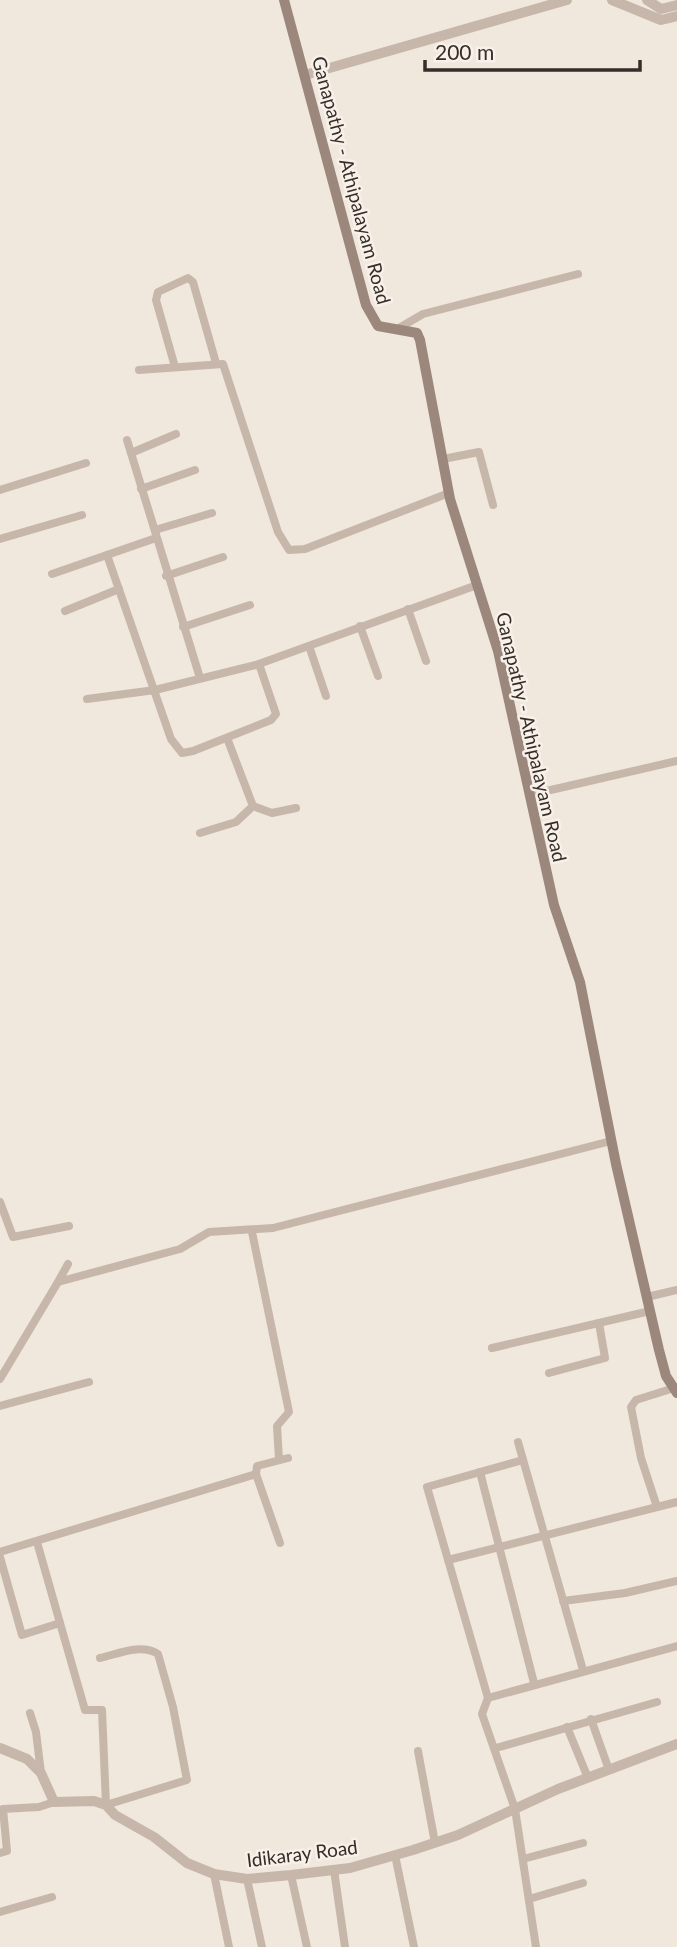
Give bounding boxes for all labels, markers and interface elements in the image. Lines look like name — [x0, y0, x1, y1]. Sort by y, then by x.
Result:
scale bar — [425, 28, 640, 72]
text: 200 m — [435, 39, 494, 64]
street label: Ganapathy - Athipalayam Road — [308, 54, 396, 306]
street label: Ganapathy - Athipalayam Road — [492, 610, 572, 864]
street label: Idikaray Road — [245, 1835, 359, 1871]

